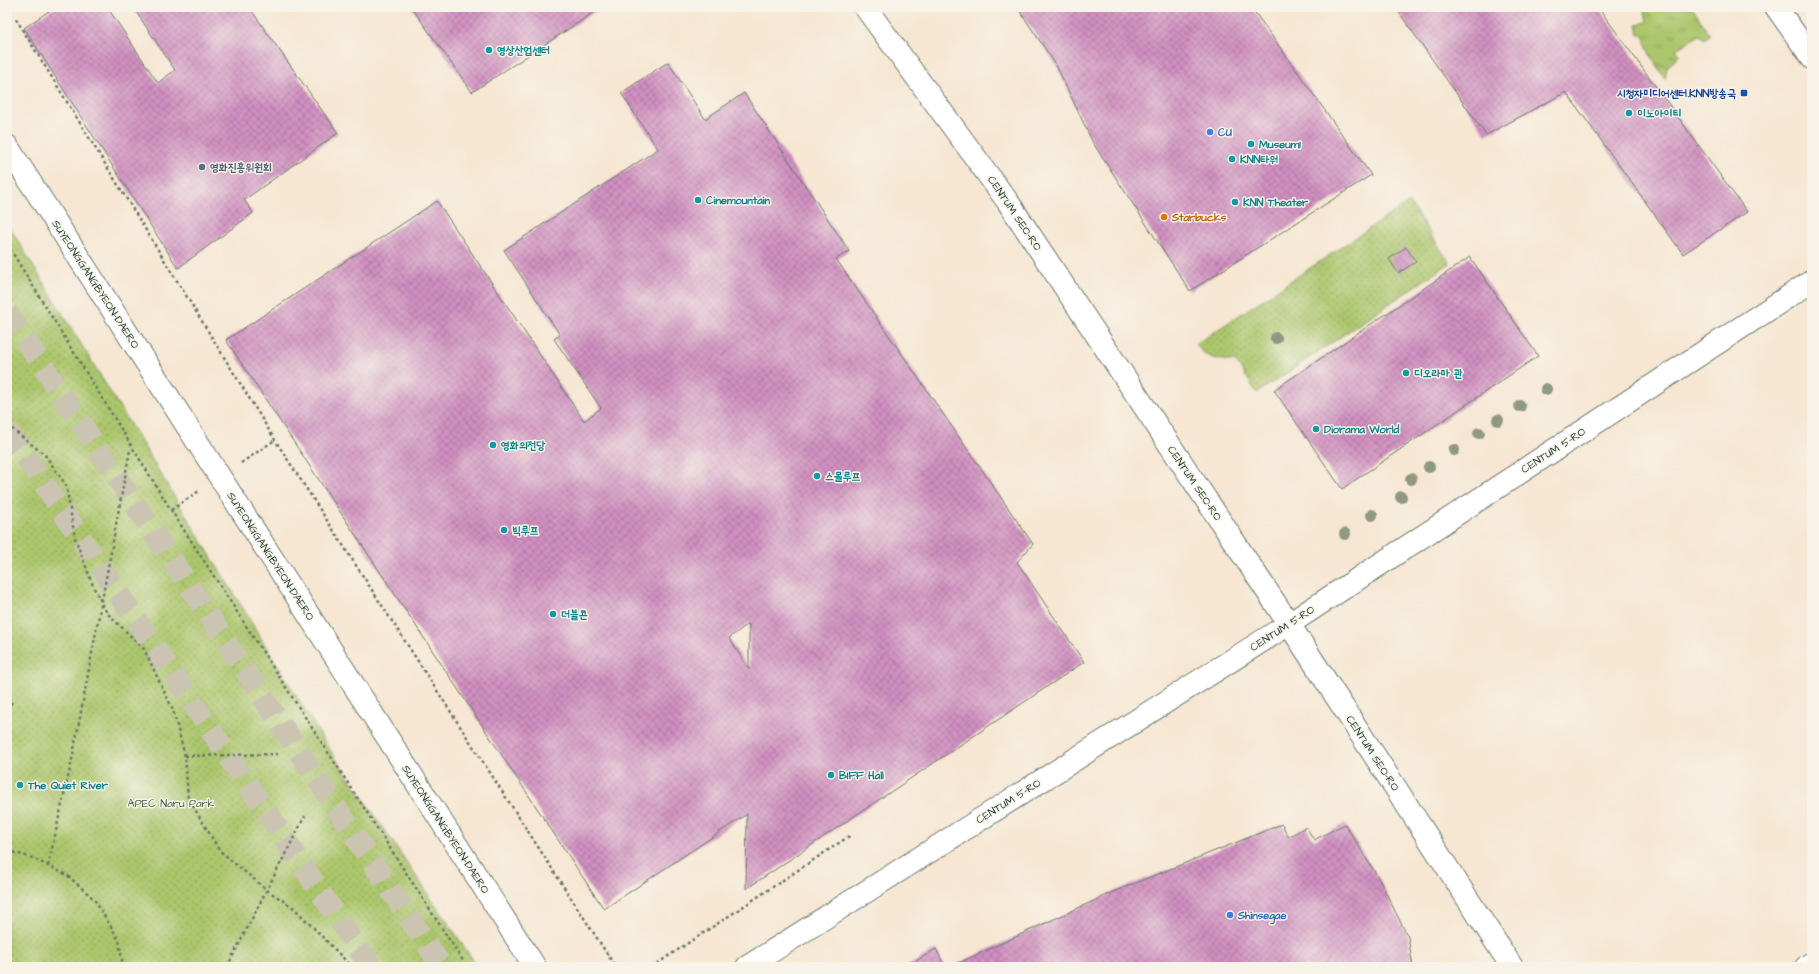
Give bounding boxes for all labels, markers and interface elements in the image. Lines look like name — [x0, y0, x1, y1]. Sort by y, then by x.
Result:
place label: 영상산업센터 — [497, 43, 550, 58]
marker: 영상산업센터 — [484, 45, 494, 55]
place label: 시청자미디어센터.KNN방송국 — [1617, 86, 1736, 101]
marker: 시청자미디어센터.KNN방송국 — [1739, 88, 1749, 98]
place label: 이노아이티 — [1637, 106, 1681, 121]
marker: 이노아이티 — [1624, 108, 1634, 118]
place label: CU — [1218, 125, 1232, 140]
marker: CU — [1205, 127, 1215, 137]
place label: Museum1 — [1259, 137, 1301, 152]
marker: Museum1 — [1246, 139, 1256, 149]
place label: KNN타워 — [1240, 152, 1278, 167]
marker: KNN타워 — [1227, 154, 1237, 164]
place label: 영화진흥위원회 — [210, 160, 272, 175]
marker: 영화진흥위원회 — [197, 162, 207, 172]
street label: CENTUM SEO-RO — [984, 173, 1046, 254]
place label: Cinemountain — [706, 193, 770, 208]
marker: Cinemountain — [693, 195, 703, 205]
place label: KNN Theater — [1243, 195, 1309, 210]
marker: KNN Theater — [1230, 197, 1240, 207]
place label: Starbucks — [1171, 210, 1227, 225]
marker: Starbucks — [1159, 212, 1169, 222]
street label: SUYEONGGANGBYEON-DAERO — [48, 217, 143, 352]
place label: 디오라마 관 — [1414, 366, 1463, 381]
marker: 디오라마 관 — [1401, 368, 1411, 378]
place label: Diorama World — [1324, 422, 1400, 437]
marker: Diorama World — [1311, 424, 1321, 434]
street label: CENTUM 5-RO — [1518, 424, 1589, 477]
place label: 영화의전당 — [501, 438, 545, 453]
marker: 영화의전당 — [488, 440, 498, 450]
street label: CENTUM SEO-RO — [1164, 443, 1226, 524]
place label: 스몰루프 — [825, 469, 861, 484]
marker: 스몰루프 — [812, 471, 822, 481]
street label: SUYEONGGANGBYEON-DAERO — [223, 489, 318, 624]
place label: 빅루프 — [512, 523, 539, 538]
marker: 빅루프 — [499, 525, 509, 535]
street label: CENTUM 5-RO — [1247, 602, 1318, 655]
place label: 더블콘 — [561, 607, 588, 622]
marker: 더블콘 — [548, 609, 558, 619]
street label: CENTUM SEO-RO — [1343, 713, 1403, 794]
street label: SUYEONGGANGBYEON-DAERO — [398, 762, 493, 897]
place label: BIFF Hall — [839, 768, 884, 783]
marker: BIFF Hall — [826, 770, 836, 780]
street label: CENTUM 5-RO — [973, 775, 1044, 827]
place label: The Quiet River — [27, 778, 109, 793]
marker: The Quiet River — [15, 780, 25, 790]
park label: APEC Naru Park — [128, 796, 215, 811]
place label: Shinsegae — [1237, 908, 1286, 925]
marker: Shinsegae — [1225, 910, 1235, 920]

